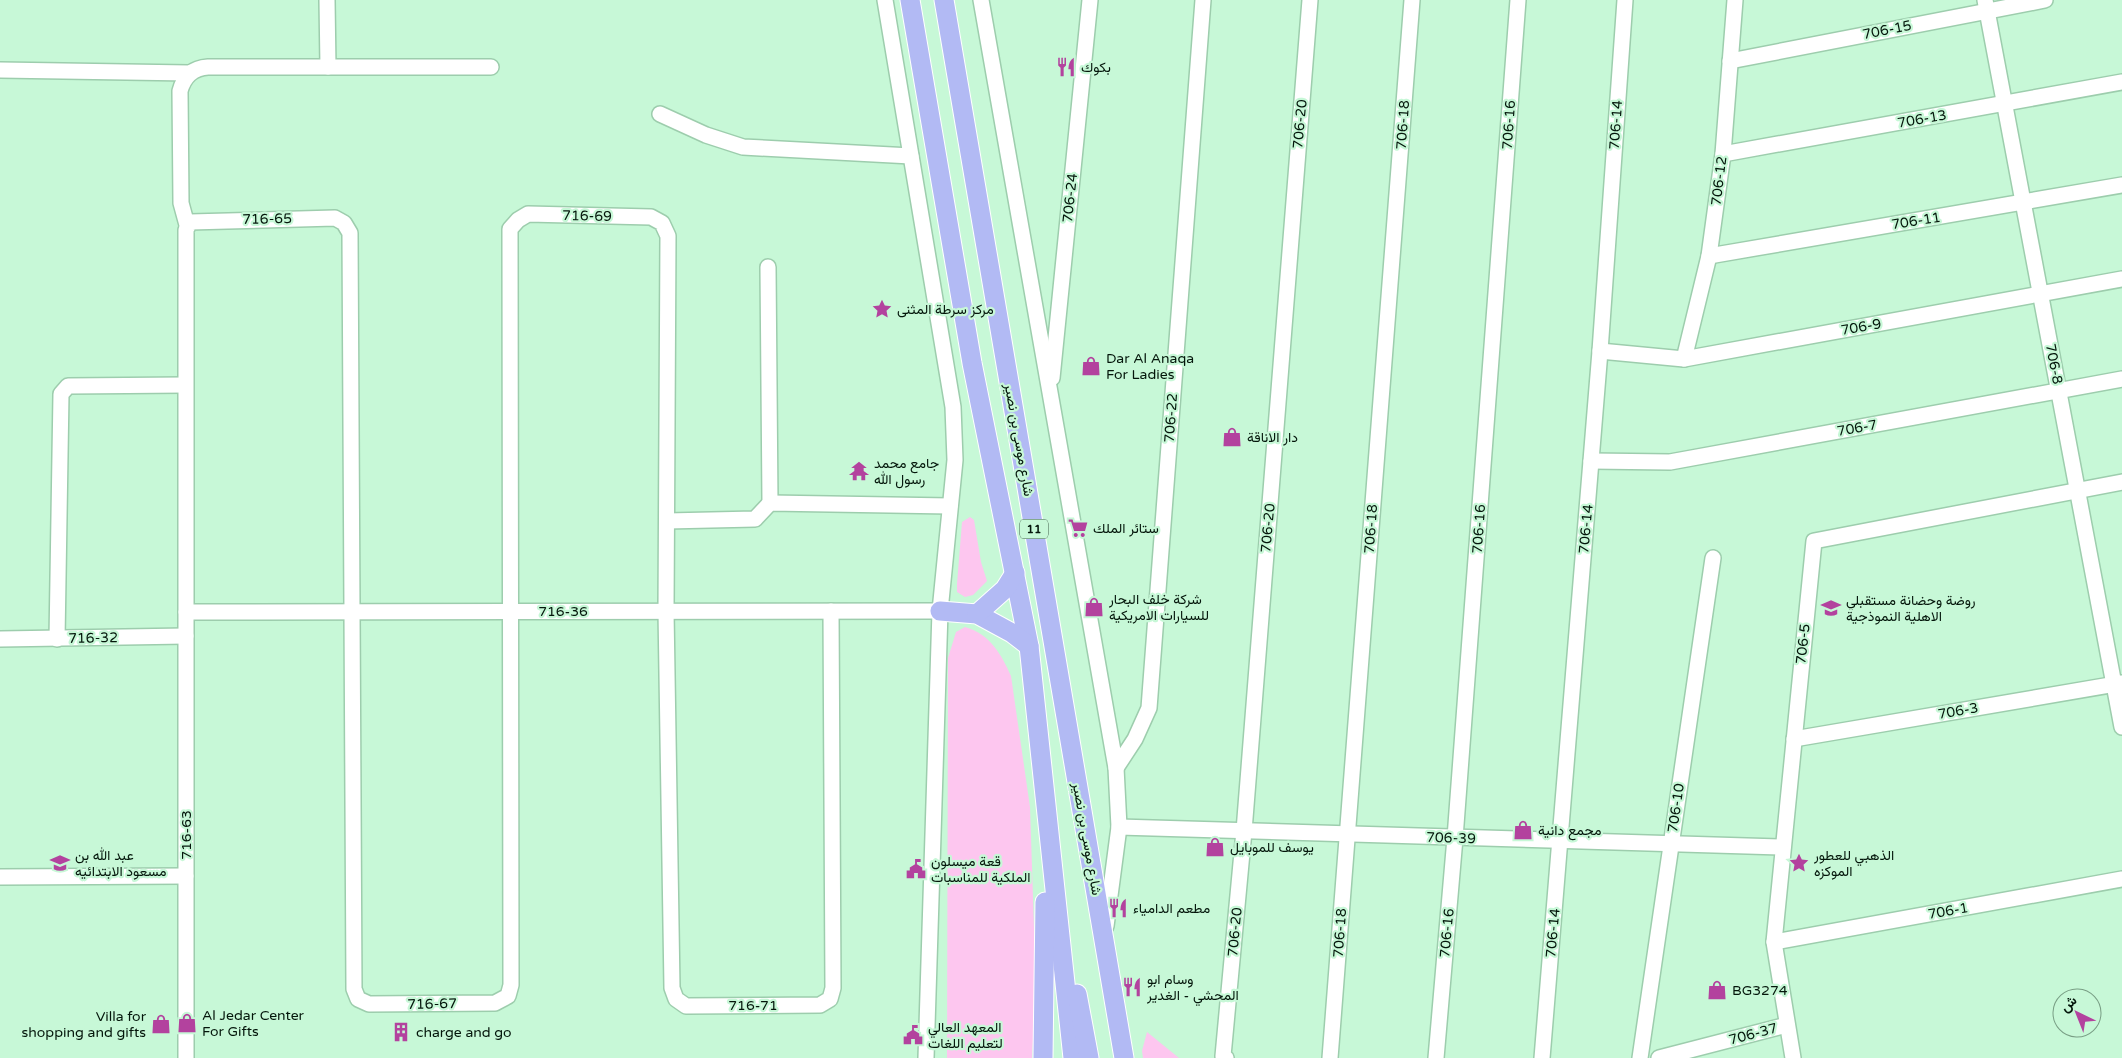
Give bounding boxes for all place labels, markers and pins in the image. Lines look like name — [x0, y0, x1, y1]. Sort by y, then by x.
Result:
restaurant icon: بكوك — [1055, 56, 1077, 78]
place label: بكوك — [1081, 59, 1111, 76]
place icon: مركز سرطة المثنى — [871, 298, 893, 320]
place label: مركز سرطة المثنى — [897, 301, 994, 318]
place label: Dar Al Anaqa For Ladies — [1106, 350, 1194, 383]
shop icon: Dar Al Anaqa For Ladies — [1080, 355, 1102, 377]
shop icon: دار الاناقة — [1221, 426, 1243, 448]
place label: دار الاناقة — [1247, 429, 1298, 446]
place label: جامع محمد رسول الله — [874, 455, 939, 489]
temple icon: جامع محمد رسول الله — [848, 460, 870, 482]
supermarket icon: ستائر الملك — [1067, 517, 1089, 539]
place label: ستائر الملك — [1093, 520, 1159, 537]
place label: شركة خلف البحار للسيارات الامريكية — [1108, 591, 1209, 624]
place label: روضة وحضانة مستقبلي الاهلية النموذجية — [1846, 592, 1976, 625]
shop icon: شركة خلف البحار للسيارات الامريكية — [1083, 596, 1105, 618]
school or university icon: روضة وحضانة مستقبلي الاهلية النموذجية — [1820, 597, 1842, 619]
shop icon: مجمع دانية — [1512, 819, 1534, 841]
place label: مجمع دانية — [1538, 822, 1601, 841]
shop icon: يوسف للموبايل — [1204, 836, 1226, 858]
place label: يوسف للموبايل — [1230, 839, 1314, 856]
place label: عبد الله بن مسعود الابتدائيه — [75, 847, 167, 880]
place label: الذهبي للعطور الموكزه — [1813, 847, 1894, 880]
school or university icon: عبد الله بن مسعود الابتدائيه — [49, 852, 71, 874]
place icon: الذهبي للعطور الموكزه — [1788, 852, 1810, 874]
place label: قعة ميسلون الملكية للمناسبات — [931, 853, 1031, 886]
public building icon: قعة ميسلون الملكية للمناسبات — [905, 858, 927, 880]
restaurant icon: مطعم الدامياء — [1107, 897, 1129, 919]
place label: مطعم الدامياء — [1133, 900, 1210, 917]
place label: وسام ابو المحشي - الغدير — [1146, 971, 1239, 1007]
restaurant icon: وسام ابو المحشي - الغدير — [1121, 976, 1143, 998]
shop icon: BG3274 — [1706, 979, 1728, 1001]
place label: BG3274 — [1732, 982, 1788, 999]
place label: Al Jedar Center For Gifts — [202, 1007, 305, 1040]
place label: Villa for shopping and gifts — [22, 1008, 147, 1041]
shop icon: Al Jedar Center For Gifts — [176, 1012, 198, 1034]
shop icon: Villa for shopping and gifts — [150, 1013, 172, 1035]
place label: المعهد العالي لتعليم اللغات — [928, 1019, 1003, 1052]
building icon: charge and go — [390, 1021, 412, 1043]
place label: charge and go — [416, 1024, 512, 1041]
public building icon: المعهد العالي لتعليم اللغات — [902, 1024, 924, 1046]

